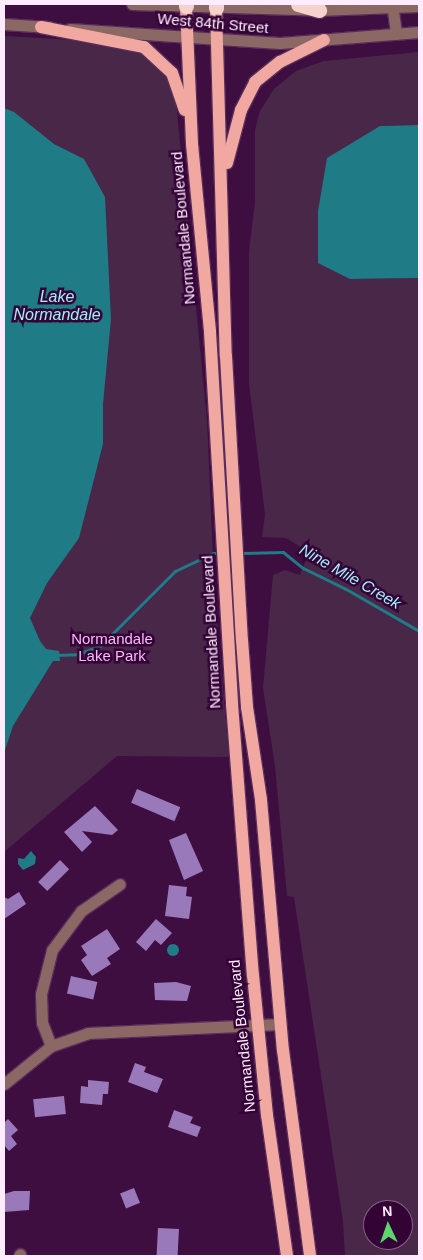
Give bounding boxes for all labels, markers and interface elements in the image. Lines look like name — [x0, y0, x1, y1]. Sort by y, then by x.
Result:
street label: West 84th Street — [157, 9, 269, 37]
street label: Normandale Boulevard — [167, 151, 199, 305]
water label: Lake Normandale — [13, 287, 101, 325]
water label: Nine Mile Creek — [296, 540, 404, 614]
street label: Normandale Boulevard — [198, 555, 224, 709]
park label: Normandale Lake Park — [71, 629, 153, 664]
street label: Normandale Boulevard — [225, 959, 259, 1113]
north arrow — [363, 1200, 413, 1250]
text: N — [382, 1203, 393, 1219]

